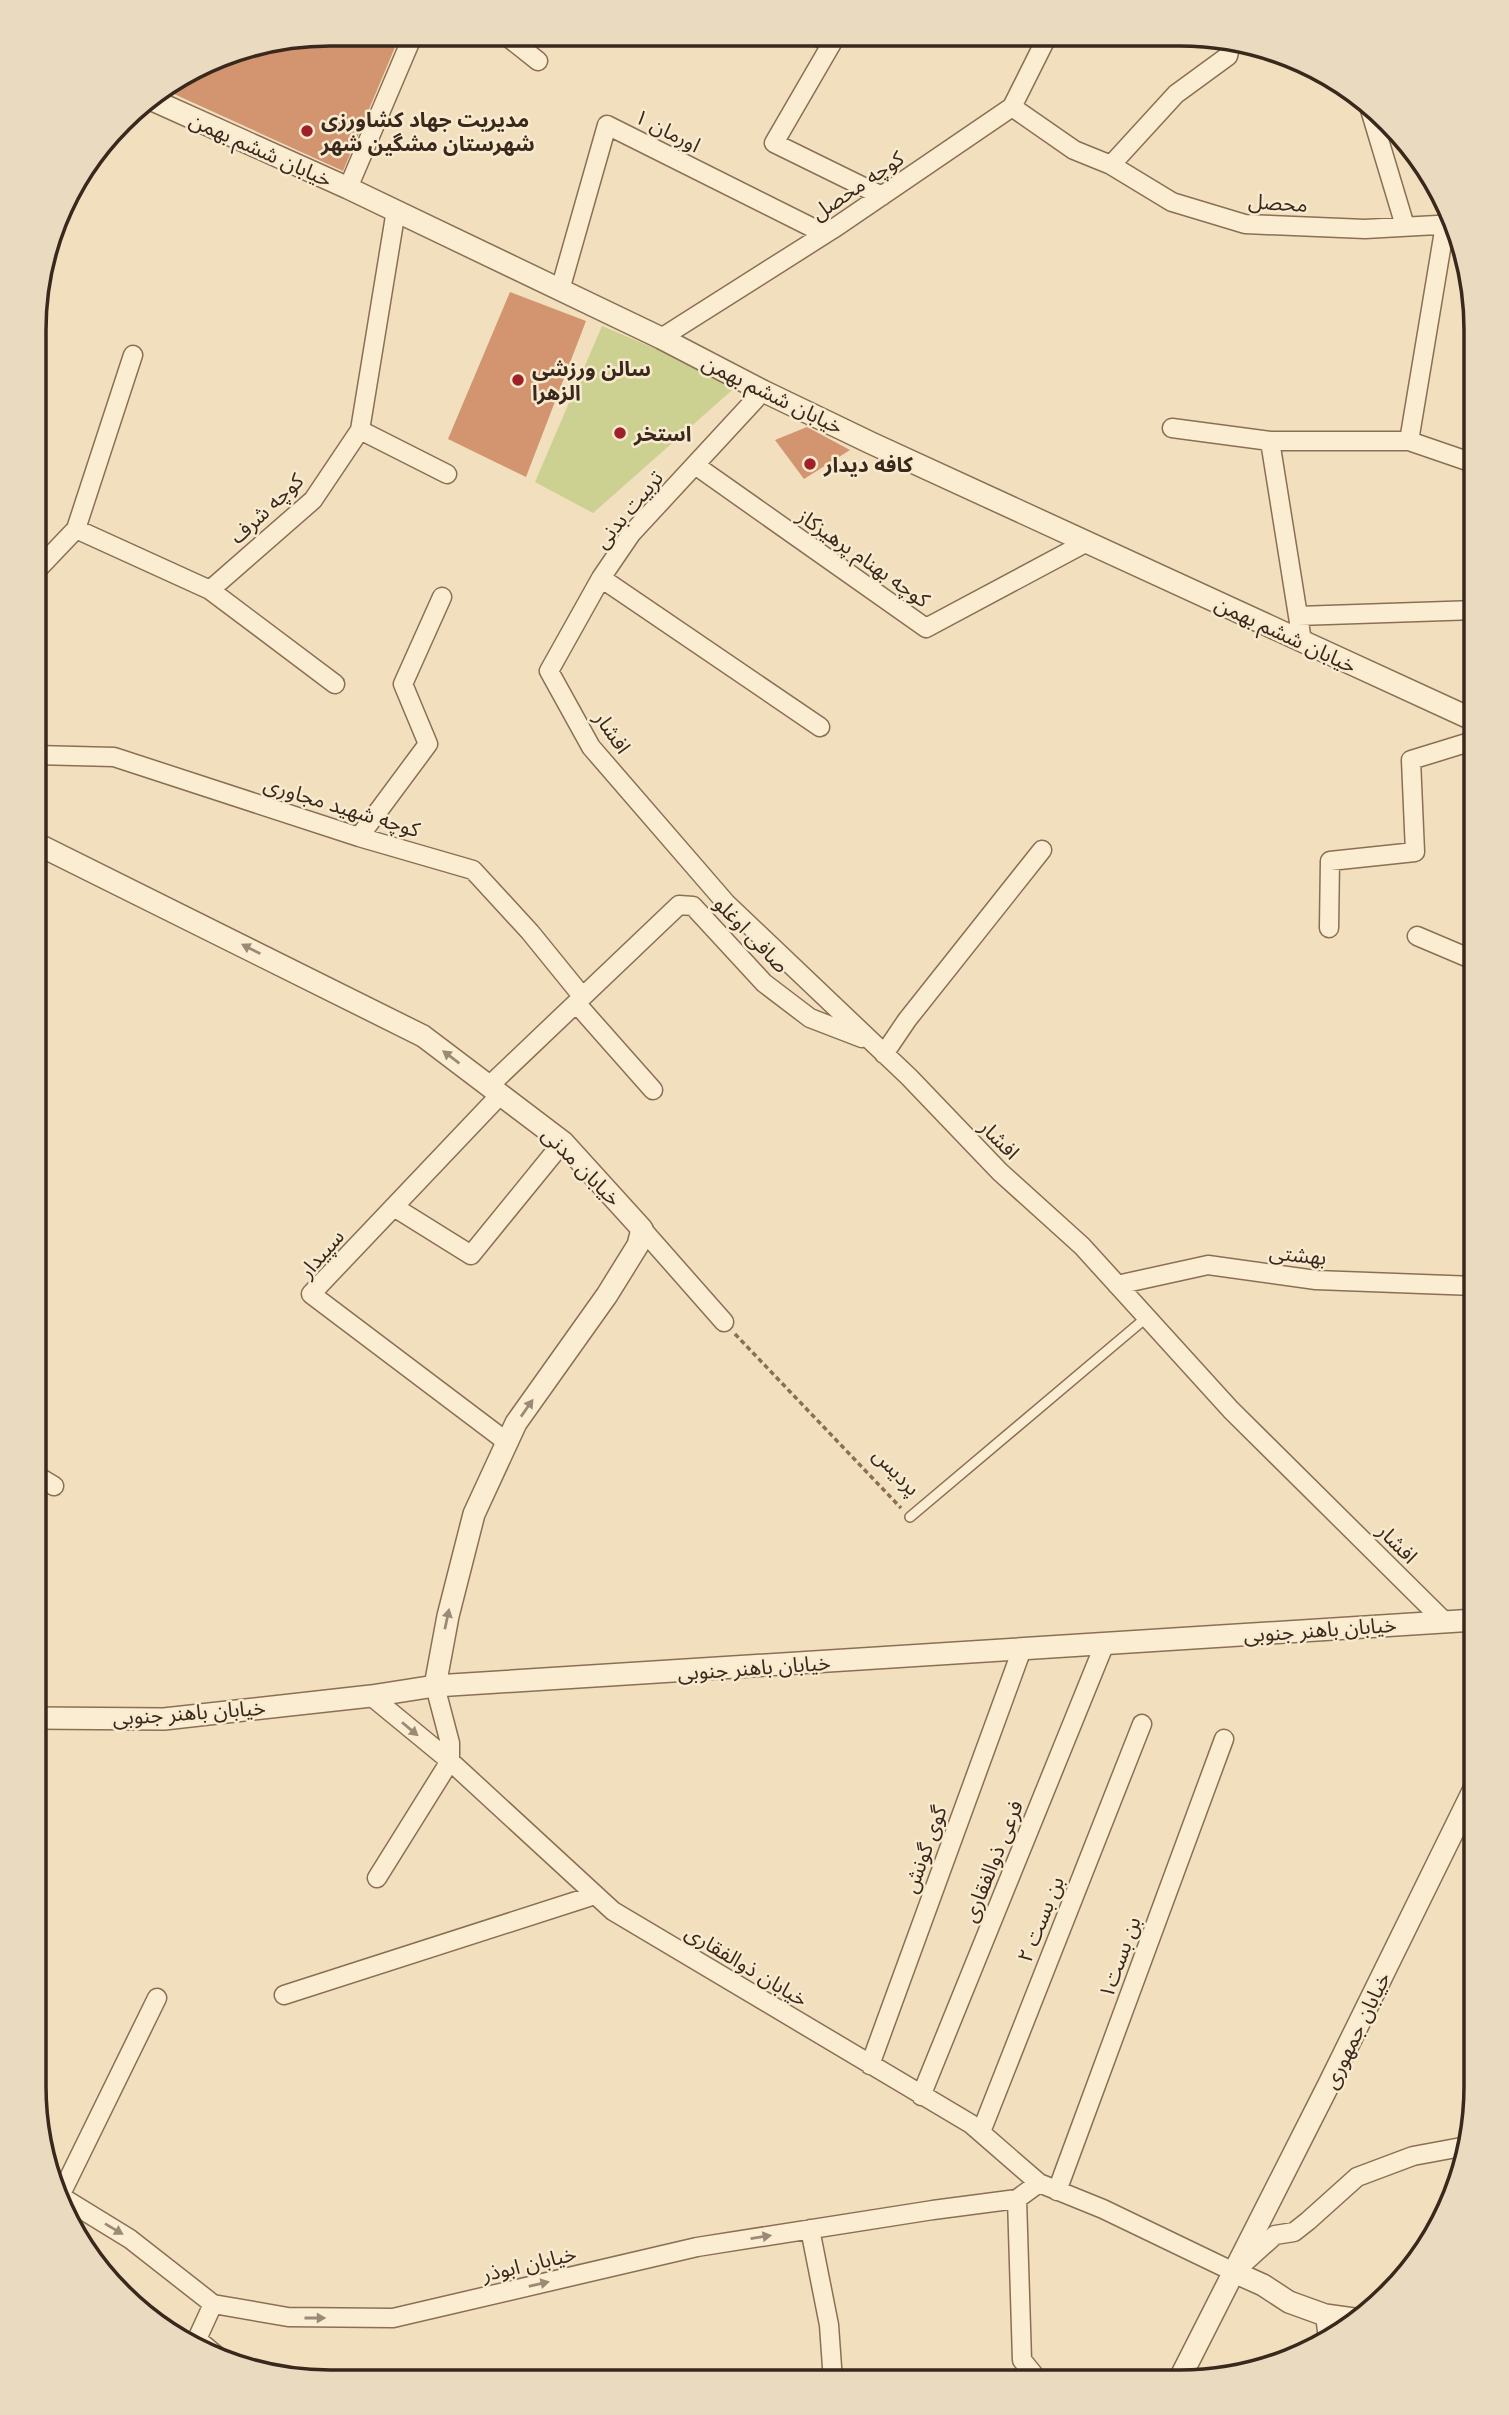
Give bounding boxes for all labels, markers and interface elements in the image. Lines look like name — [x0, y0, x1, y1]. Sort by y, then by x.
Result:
street label: اورمان ۱ — [630, 102, 706, 158]
street label: خیابان ششم بهمن — [184, 105, 337, 195]
place label: مدیریت جهاد کشاورزی شهرستان مشگین شهر — [320, 105, 535, 157]
marker: مدیریت جهاد کشاورزی شهرستان مشگین شهر — [299, 123, 315, 139]
street label: کوچه محصل — [805, 143, 909, 226]
street label: محصل — [1247, 186, 1309, 218]
street label: خیابان ششم بهمن — [697, 348, 848, 442]
place label: سالن ورزشی الزهرا — [532, 354, 651, 406]
marker: سالن ورزشی الزهرا — [510, 372, 526, 388]
place label: استخر — [633, 419, 691, 447]
marker: استخر — [612, 425, 628, 441]
place label: کافه دیدار — [823, 450, 913, 478]
marker: کافه دیدار — [802, 456, 818, 472]
street label: تربیت بدنی — [587, 464, 669, 554]
street label: کوچه شرف — [223, 466, 309, 549]
street label: کوچه بهنام پرهیزکاز — [790, 500, 936, 616]
street label: خیابان ششم بهمن — [1210, 589, 1361, 681]
street label: افشار — [588, 704, 638, 759]
street label: کوچه شهید مجاوری — [261, 769, 424, 843]
street label: صافی اوغلو — [708, 890, 796, 978]
one-way arrow — [241, 944, 261, 955]
one-way arrow — [442, 1050, 460, 1065]
street label: افشار — [973, 1112, 1026, 1165]
street label: خیابان مدنی — [536, 1120, 628, 1212]
street label: سپیدار — [291, 1223, 350, 1284]
street label: بهشتی — [1268, 1237, 1328, 1271]
one-way arrow — [520, 1399, 534, 1417]
street label: پردیس — [867, 1441, 927, 1501]
street label: افشار — [1371, 1516, 1424, 1569]
one-way arrow — [442, 1608, 453, 1630]
street label: خیابان باهنر جنوبی — [1243, 1610, 1397, 1648]
street label: خیابان باهنر جنوبی — [677, 1648, 831, 1686]
street label: خیابان باهنر جنوبی — [112, 1693, 266, 1731]
one-way arrow — [401, 1721, 419, 1736]
street label: فرعی ذوالفقاری — [955, 1796, 1029, 1926]
street label: گوی گونش — [895, 1801, 953, 1896]
street label: بن بست ۲ — [1010, 1872, 1070, 1966]
street label: بن بست۱ — [1091, 1912, 1147, 2002]
street label: خیابان ذوالفقاری — [680, 1917, 814, 2013]
street label: خیابان جمهوری — [1316, 1967, 1396, 2093]
one-way arrow — [104, 2222, 124, 2235]
one-way arrow — [750, 2231, 772, 2242]
street label: خیابان ابوذر — [478, 2239, 579, 2288]
one-way arrow — [528, 2278, 550, 2289]
one-way arrow — [304, 2312, 326, 2324]

